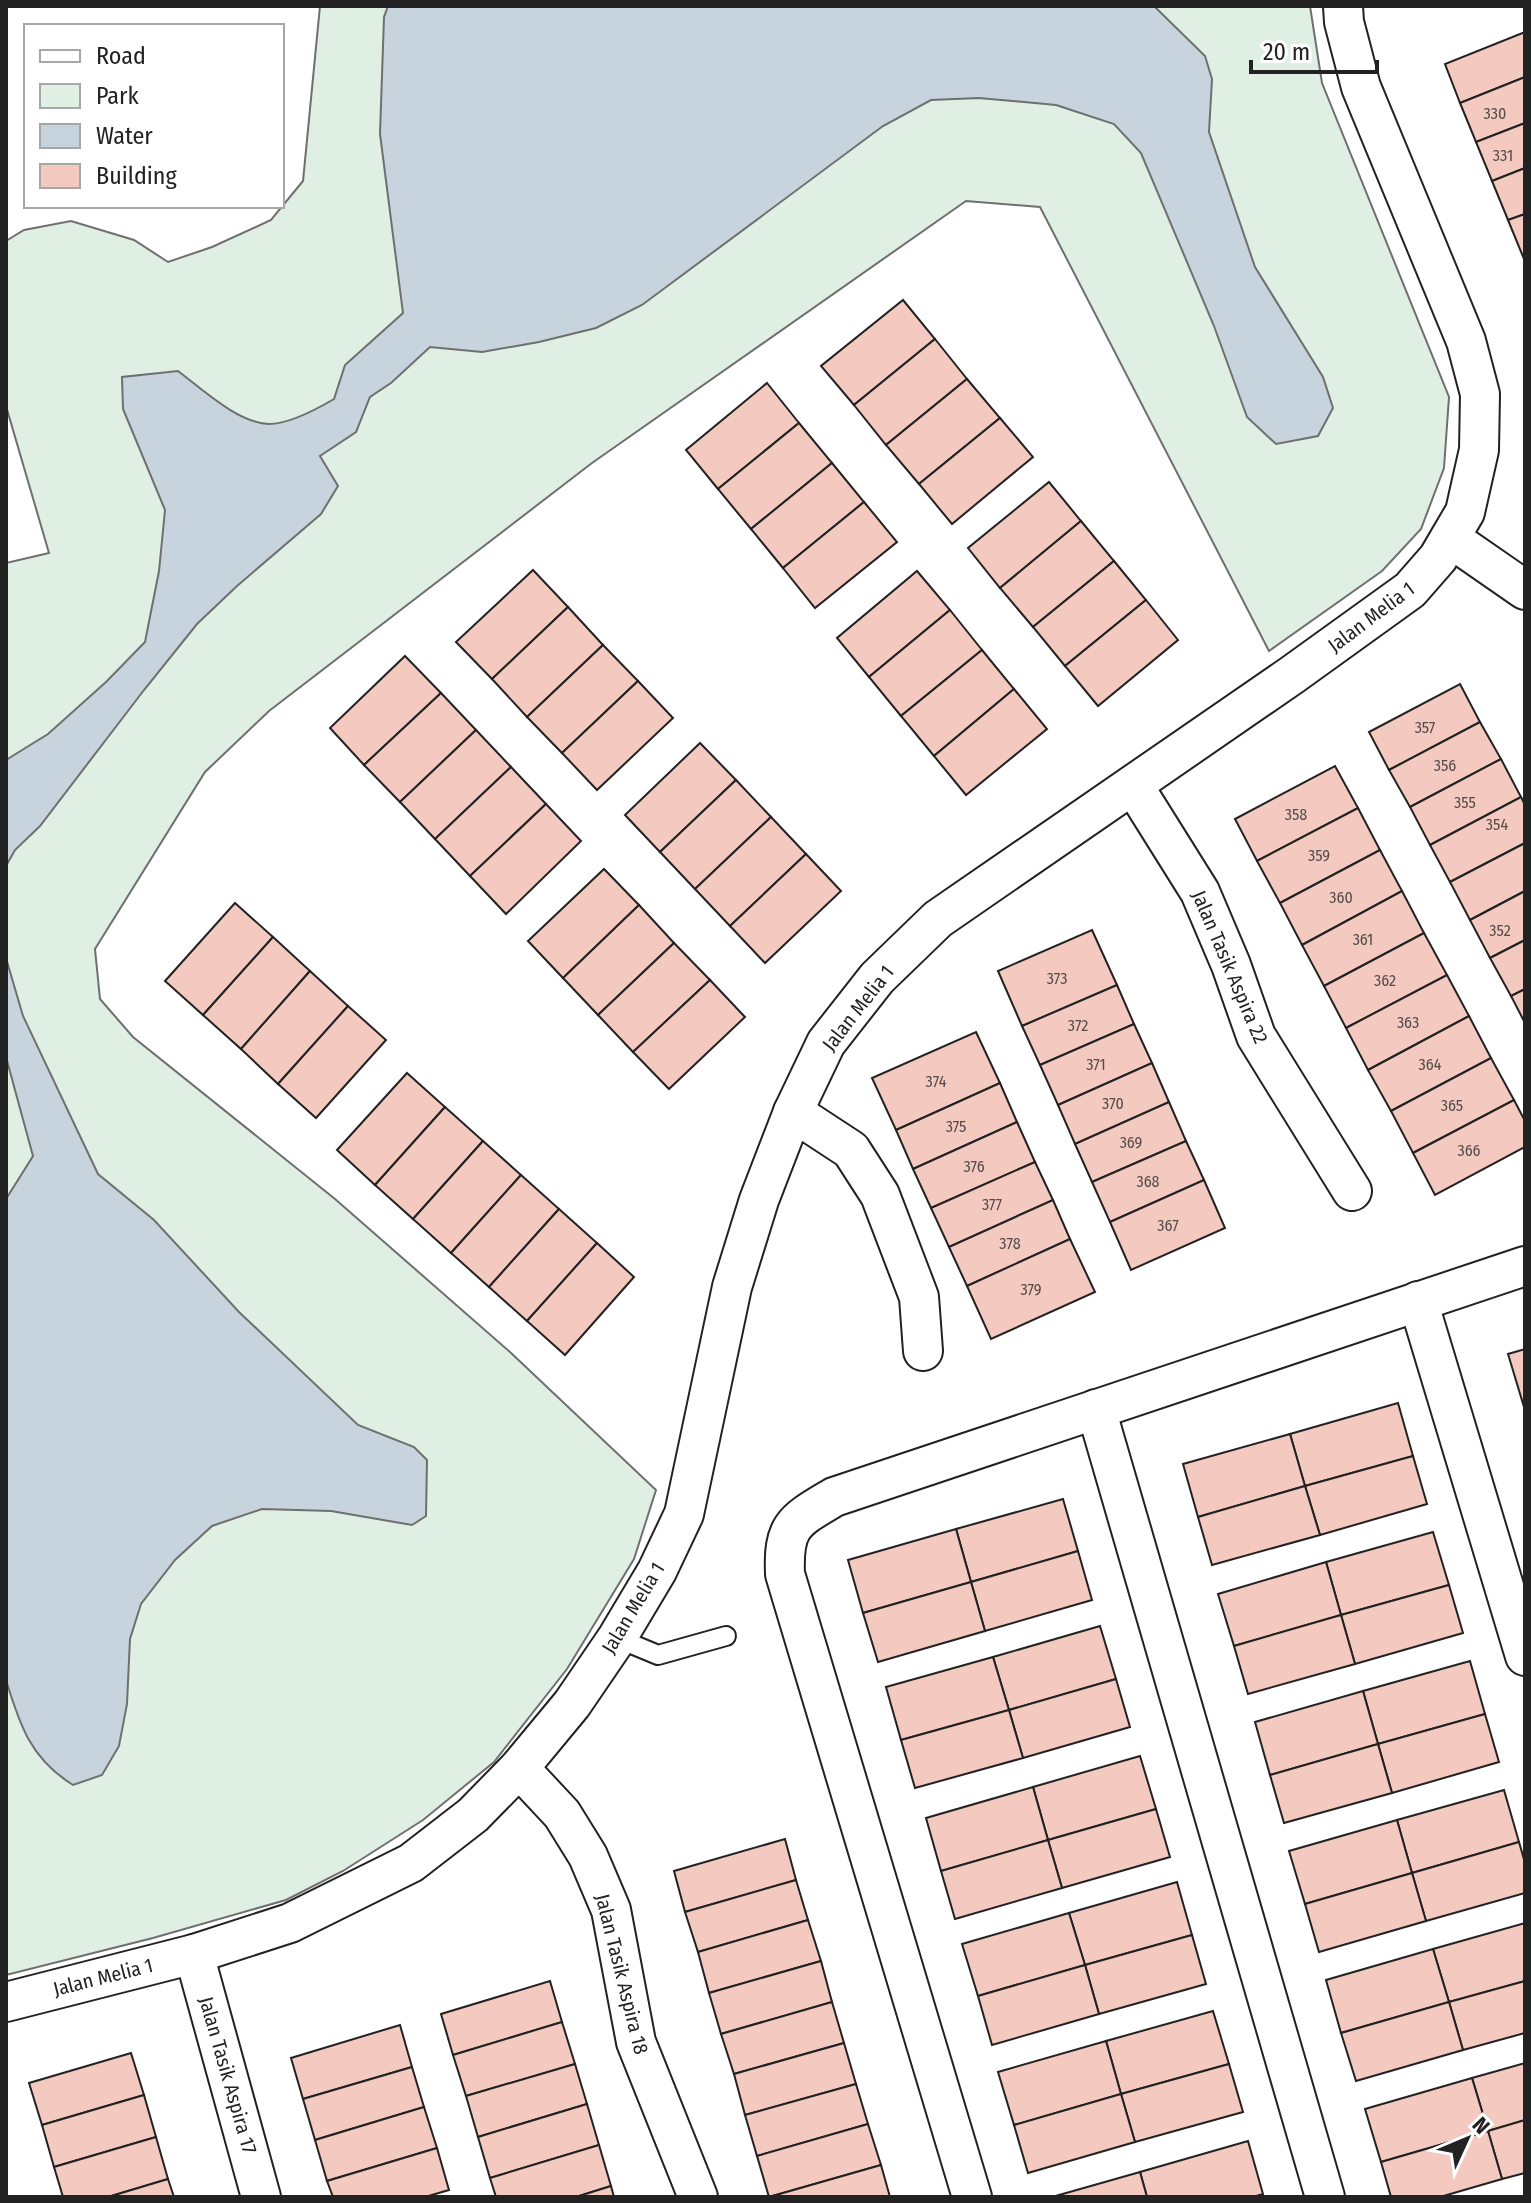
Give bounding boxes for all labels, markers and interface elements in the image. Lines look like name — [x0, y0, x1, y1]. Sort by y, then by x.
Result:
legend — [24, 24, 284, 208]
scale bar — [1251, 24, 1377, 74]
text: 20 m — [1263, 38, 1310, 66]
text: Road — [96, 42, 146, 70]
text: Park — [96, 82, 139, 110]
house number: 330 — [1484, 104, 1506, 123]
text: Water — [96, 122, 153, 150]
house number: 331 — [1493, 146, 1513, 165]
text: Building — [96, 162, 178, 190]
street label: Jalan Melia 1 — [1323, 577, 1419, 657]
house number: 357 — [1415, 718, 1436, 737]
house number: 356 — [1434, 756, 1456, 775]
house number: 355 — [1454, 793, 1476, 812]
house number: 358 — [1285, 805, 1307, 824]
house number: 354 — [1486, 815, 1508, 834]
house number: 359 — [1308, 846, 1330, 865]
street label: Jalan Tasik Aspira 22 — [1187, 887, 1273, 1047]
house number: 360 — [1329, 888, 1353, 907]
house number: 352 — [1489, 921, 1511, 940]
house number: 361 — [1353, 930, 1373, 949]
street label: Jalan Melia 1 — [817, 960, 899, 1056]
house number: 373 — [1047, 969, 1067, 988]
house number: 362 — [1374, 971, 1396, 990]
house number: 363 — [1397, 1013, 1419, 1032]
house number: 372 — [1068, 1016, 1088, 1035]
house number: 371 — [1086, 1055, 1106, 1074]
house number: 364 — [1419, 1055, 1442, 1074]
house number: 374 — [926, 1072, 947, 1091]
house number: 370 — [1102, 1094, 1124, 1113]
house number: 365 — [1441, 1096, 1463, 1115]
house number: 375 — [946, 1117, 966, 1136]
house number: 369 — [1120, 1133, 1143, 1152]
house number: 366 — [1457, 1141, 1481, 1160]
house number: 376 — [963, 1157, 985, 1176]
house number: 368 — [1136, 1172, 1160, 1191]
house number: 377 — [982, 1195, 1003, 1214]
house number: 367 — [1157, 1216, 1179, 1235]
house number: 378 — [999, 1234, 1021, 1253]
house number: 379 — [1020, 1280, 1042, 1299]
street label: Jalan Melia 1 — [596, 1558, 670, 1658]
street label: Jalan Tasik Aspira 18 — [590, 1891, 654, 2057]
street label: Jalan Melia 1 — [51, 1953, 155, 2001]
street label: Jalan Tasik Aspira 17 — [194, 1994, 262, 2156]
north arrow — [1427, 2099, 1507, 2179]
text: N — [1467, 2111, 1495, 2140]

